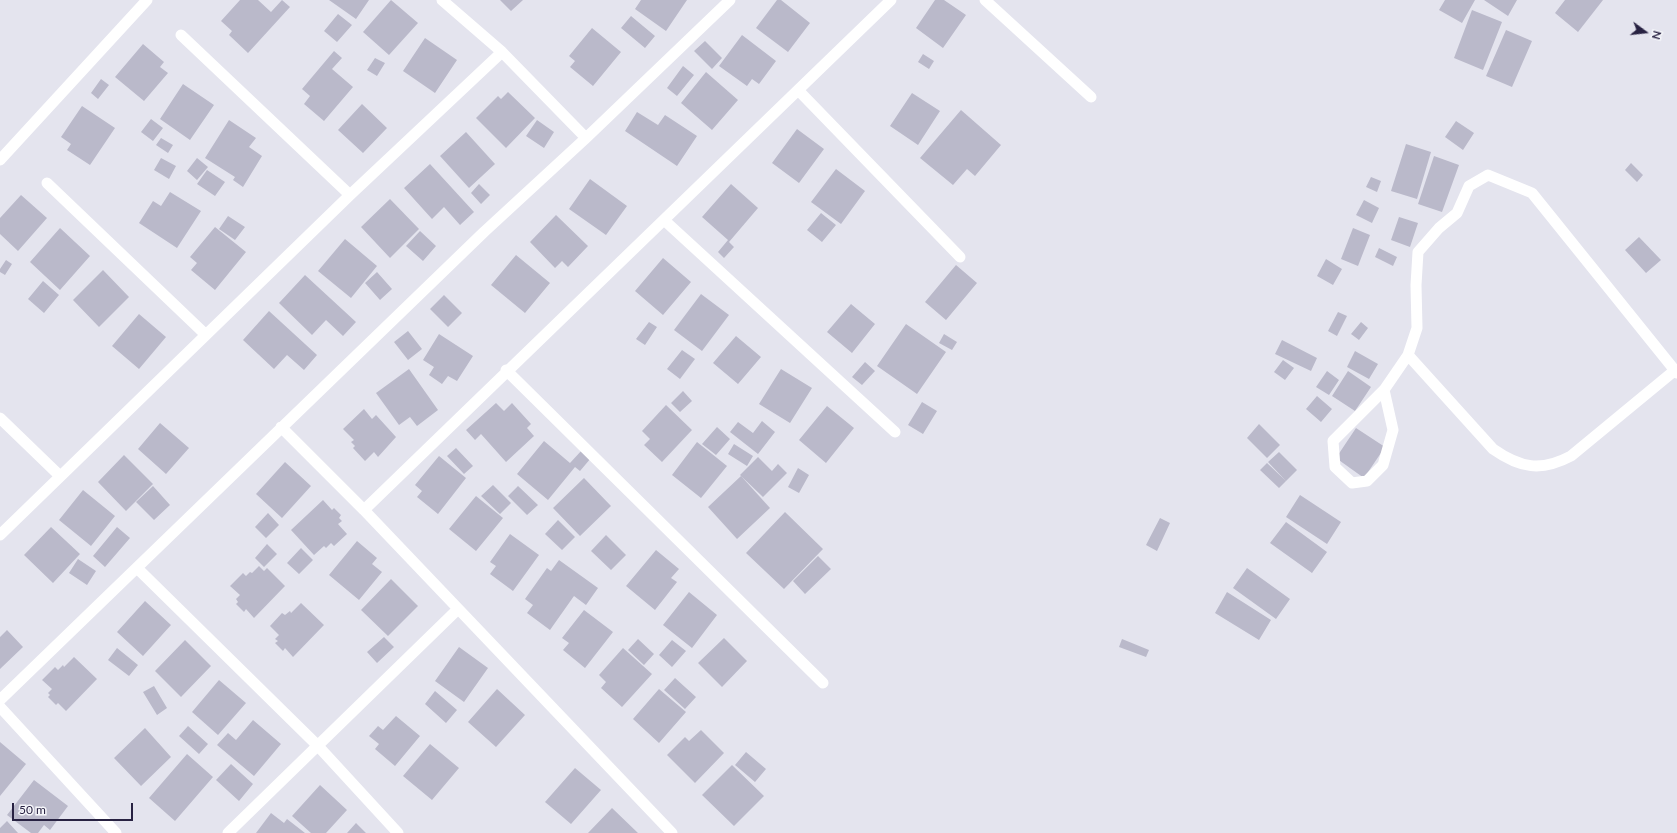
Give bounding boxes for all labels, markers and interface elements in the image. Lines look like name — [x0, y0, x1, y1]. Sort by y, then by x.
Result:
north arrow — [1625, 12, 1665, 52]
text: N — [1650, 29, 1664, 41]
scale bar — [14, 795, 135, 821]
text: 50 m — [19, 802, 46, 817]

